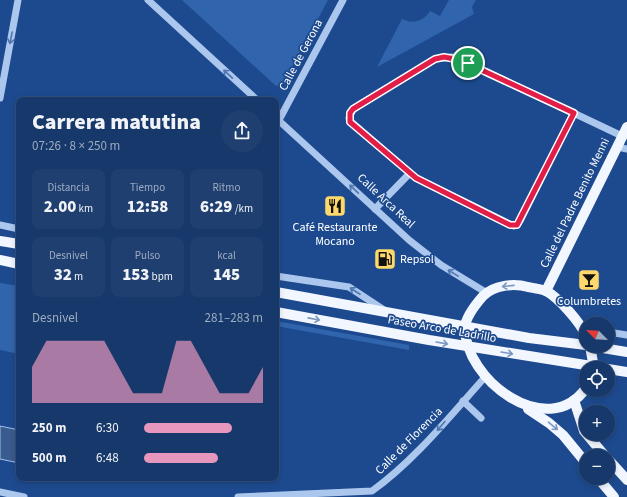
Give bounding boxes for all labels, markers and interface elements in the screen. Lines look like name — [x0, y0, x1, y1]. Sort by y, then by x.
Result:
street label: Calle de Gerona — [275, 16, 327, 94]
one-way arrow — [7, 31, 15, 44]
pin — [451, 46, 485, 80]
icon: arrive — [457, 52, 479, 74]
one-way arrow — [223, 69, 233, 78]
text: Carrera matutina — [32, 106, 201, 138]
button: share — [221, 110, 263, 152]
street label: Calle del Padre Benito Menni — [536, 135, 614, 271]
text: 07:26 · 8 × 250 m — [32, 137, 120, 155]
street label: Calle Arca Real — [353, 170, 419, 232]
text: Distancia — [47, 180, 90, 195]
text: Tiempo — [130, 180, 165, 195]
text: Ritmo — [213, 180, 240, 195]
one-way arrow — [349, 185, 359, 194]
restaurant icon: Café Restaurante Mocano — [322, 193, 348, 219]
text: 2.00 — [44, 195, 76, 219]
text: 12:58 — [127, 195, 168, 219]
text: 6:29 — [200, 195, 232, 219]
text: km — [76, 201, 93, 216]
text: /km — [232, 201, 253, 216]
place label: Café Restaurante Mocano — [293, 219, 377, 250]
fuel station icon: Repsol — [372, 246, 398, 272]
text: Desnivel — [49, 248, 88, 263]
text: Pulso — [135, 248, 160, 263]
text: kcal — [217, 248, 236, 263]
place label: Repsol — [400, 251, 434, 268]
text: 32 — [54, 263, 72, 287]
text: 153 — [122, 263, 149, 287]
text: 145 — [213, 263, 240, 287]
bar icon: Columbretes — [576, 267, 602, 293]
one-way arrow — [447, 268, 459, 276]
text: m — [72, 269, 83, 284]
text: bpm — [149, 269, 173, 284]
one-way arrow — [502, 282, 515, 289]
one-way arrow — [350, 287, 361, 295]
place label: Columbretes — [557, 293, 621, 310]
text: Desnivel — [32, 309, 78, 327]
text: 281–283 m — [205, 309, 263, 327]
street label: Paseo Arco de Ladrillo — [386, 311, 498, 347]
one-way arrow — [307, 315, 320, 323]
north arrow — [579, 317, 615, 353]
map controls — [579, 317, 615, 485]
one-way arrow — [435, 339, 448, 347]
one-way arrow — [500, 350, 513, 358]
button: locate — [579, 361, 615, 397]
street label: Calle de Florencia — [372, 404, 446, 478]
button: + — [579, 405, 615, 441]
text: 250 m — [32, 419, 66, 437]
text: 6:30 — [96, 419, 119, 437]
one-way arrow — [436, 420, 445, 431]
one-way arrow — [548, 422, 559, 431]
text: 500 m — [32, 449, 66, 467]
text: 6:48 — [96, 449, 119, 467]
button: − — [579, 449, 615, 485]

